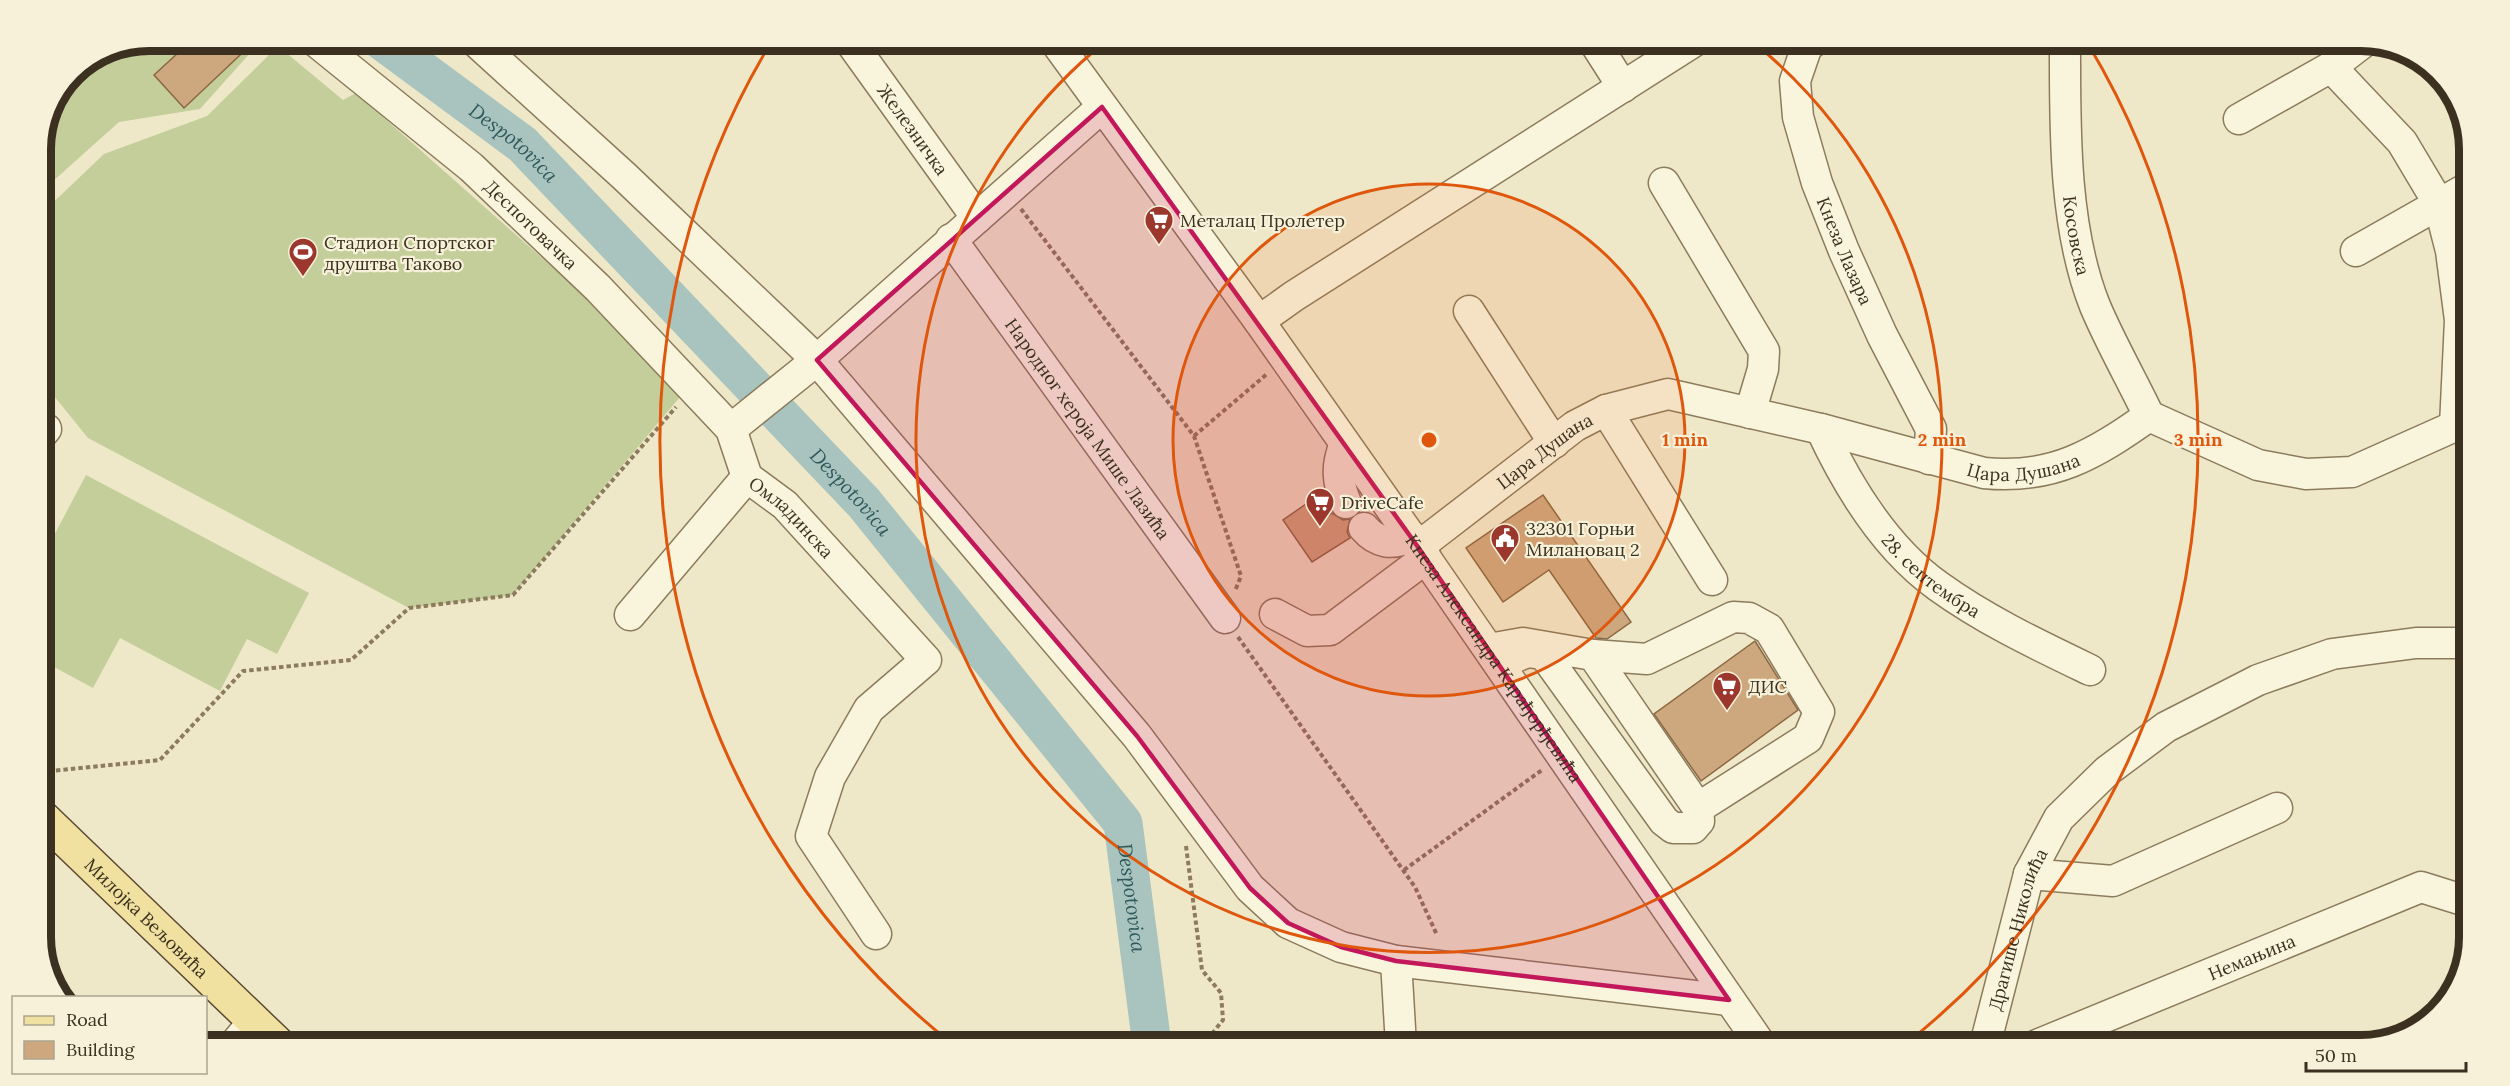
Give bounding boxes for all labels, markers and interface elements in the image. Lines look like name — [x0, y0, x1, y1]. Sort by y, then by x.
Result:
street label: Железничка — [873, 79, 954, 179]
water label: Despotovica — [465, 97, 564, 187]
street label: Деспотовачка — [480, 174, 583, 274]
street label: Кнеза Лазара — [1812, 194, 1878, 308]
street label: Косовска — [2058, 194, 2096, 278]
supermarket icon: Металац Пролетер — [1143, 204, 1175, 246]
place label: Металац Пролетер — [1180, 209, 1345, 232]
place label: Стадион Спортског друштва Таково — [324, 231, 495, 275]
sports icon: Стадион Спортског друштва Таково — [287, 236, 319, 278]
street label: Народног хероја Мише Лазића — [1000, 313, 1176, 544]
street label: Цара Душана — [1492, 408, 1596, 494]
text: 1 min — [1662, 428, 1708, 451]
text: 2 min — [1918, 428, 1967, 451]
text: 3 min — [2174, 428, 2223, 451]
centre of rings — [1419, 430, 1439, 450]
water label: Despotovica — [805, 442, 898, 540]
street label: Цара Душана — [1965, 448, 2083, 486]
street label: Омладинска — [745, 471, 839, 563]
supermarket icon: DriveCafe — [1304, 486, 1336, 528]
place label: DriveCafe — [1341, 491, 1424, 514]
place label: 32301 Горњи Милановац 2 — [1526, 517, 1640, 561]
public building icon: 32301 Горњи Милановац 2 — [1489, 522, 1521, 564]
street label: Кнеза Александра Карађорђевића — [1401, 529, 1588, 787]
street label: 28. септембра — [1877, 529, 1985, 622]
supermarket icon: ДИС — [1711, 670, 1743, 712]
place label: ДИС — [1748, 675, 1787, 698]
water label: Despotovica — [1113, 842, 1152, 954]
street label: Драгише Николића — [1983, 844, 2052, 1013]
street label: Милојка Вељовића — [80, 853, 214, 983]
street label: Немањина — [2205, 929, 2299, 985]
legend — [12, 996, 207, 1074]
text: Road — [66, 1008, 108, 1031]
scale bar — [2306, 1035, 2466, 1073]
text: Building — [66, 1038, 136, 1061]
text: 50 m — [2315, 1044, 2357, 1067]

